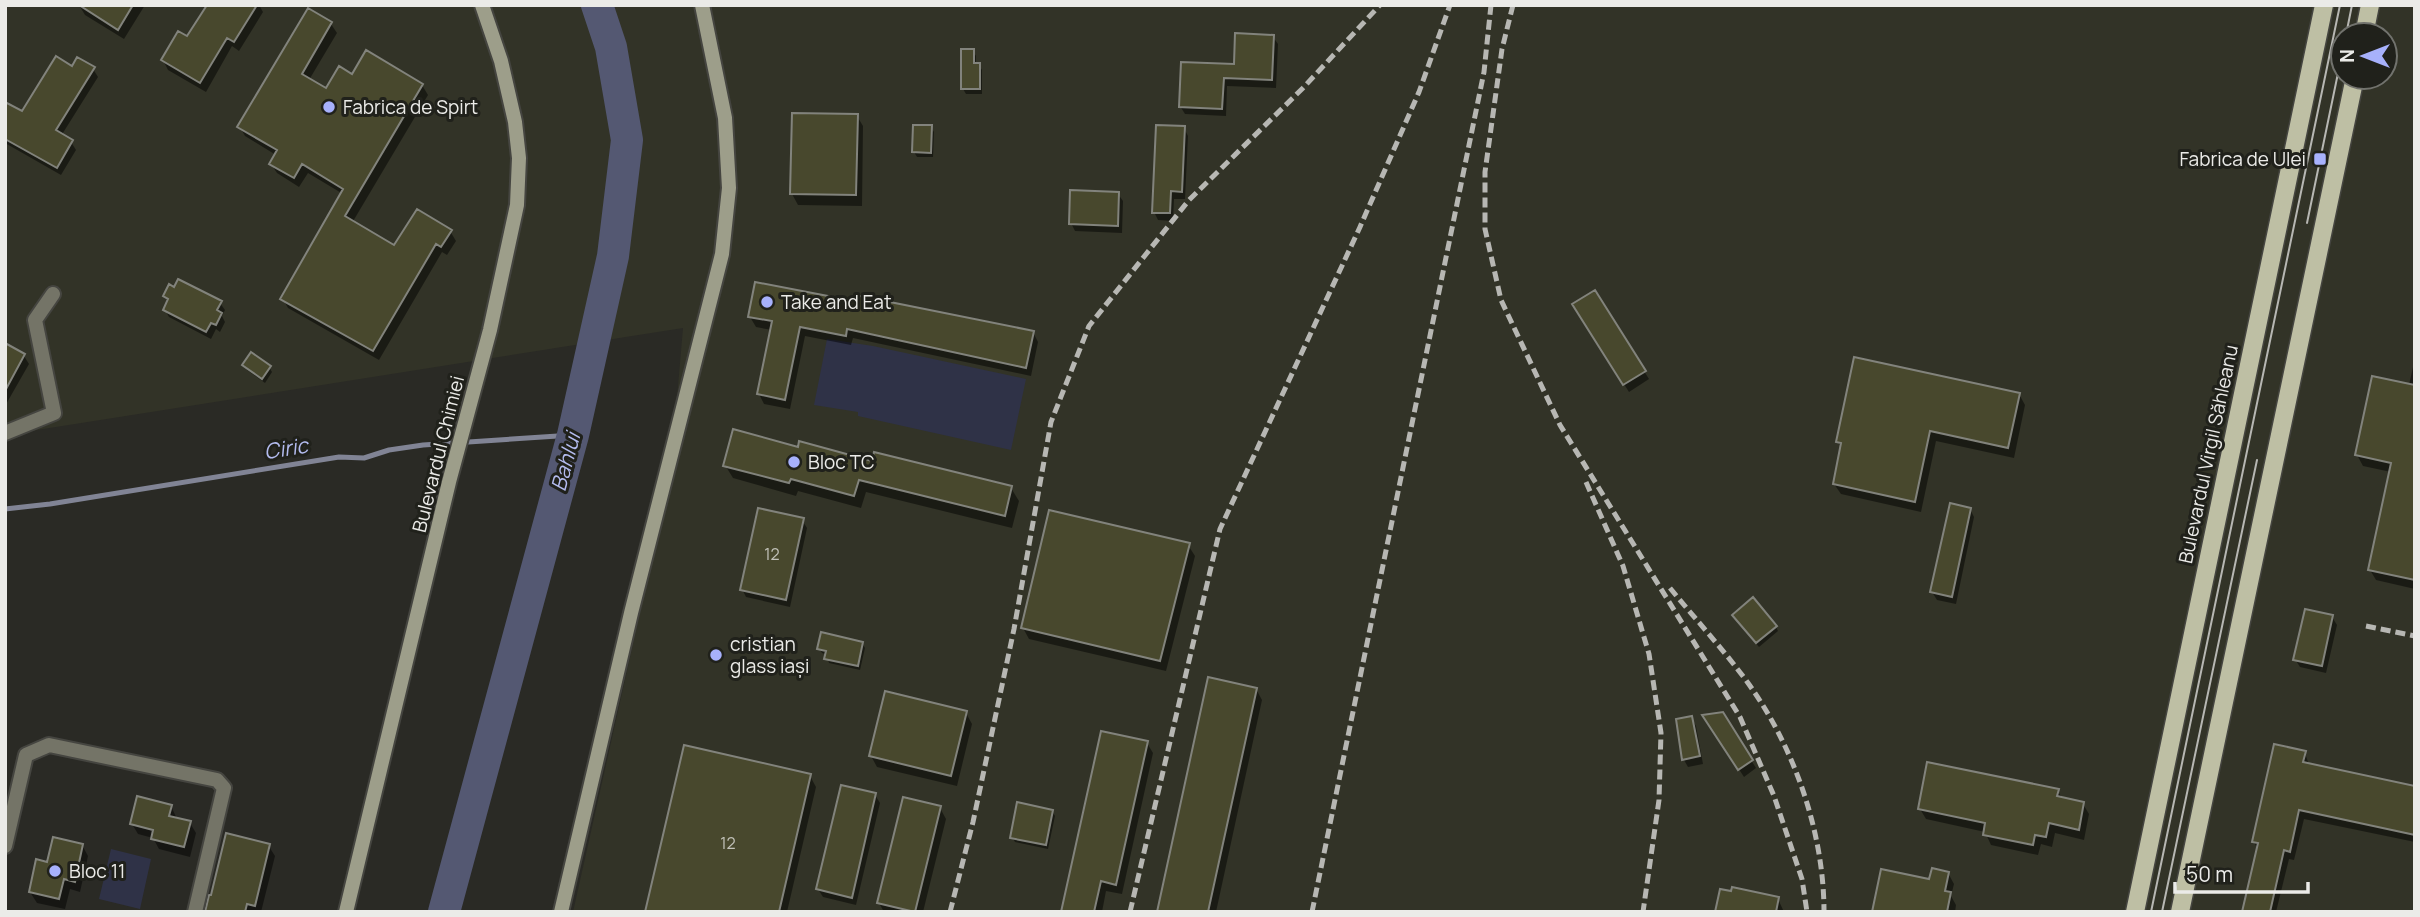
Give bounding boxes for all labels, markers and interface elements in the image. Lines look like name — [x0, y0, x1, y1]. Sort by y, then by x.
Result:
north arrow — [2329, 21, 2399, 91]
text: N — [2334, 49, 2360, 63]
place label: Fabrica de Spirt — [343, 94, 478, 120]
marker: Fabrica de Spirt — [321, 99, 337, 115]
place label: Fabrica de Ulei — [2179, 146, 2306, 172]
marker: Fabrica de Ulei — [2312, 151, 2328, 167]
place label: Take and Eat — [781, 289, 892, 315]
marker: Take and Eat — [759, 294, 775, 310]
street label: Bulevardul Virgil Săhleanu — [2172, 342, 2244, 566]
street label: Bulevardul Chimiei — [406, 373, 470, 535]
water label: Bahlui — [544, 426, 587, 494]
water label: Ciric — [262, 430, 312, 465]
place label: Bloc TC — [808, 449, 875, 475]
marker: Bloc TC — [786, 454, 802, 470]
house number: 12 — [764, 543, 780, 565]
place label: cristian glass iași — [730, 631, 809, 679]
marker: cristian glass iași — [708, 647, 724, 663]
house number: 12 — [720, 832, 736, 854]
scale bar — [2175, 850, 2308, 894]
place label: Bloc 11 — [69, 858, 125, 884]
text: 50 m — [2186, 860, 2233, 888]
marker: Bloc 11 — [47, 863, 63, 879]

